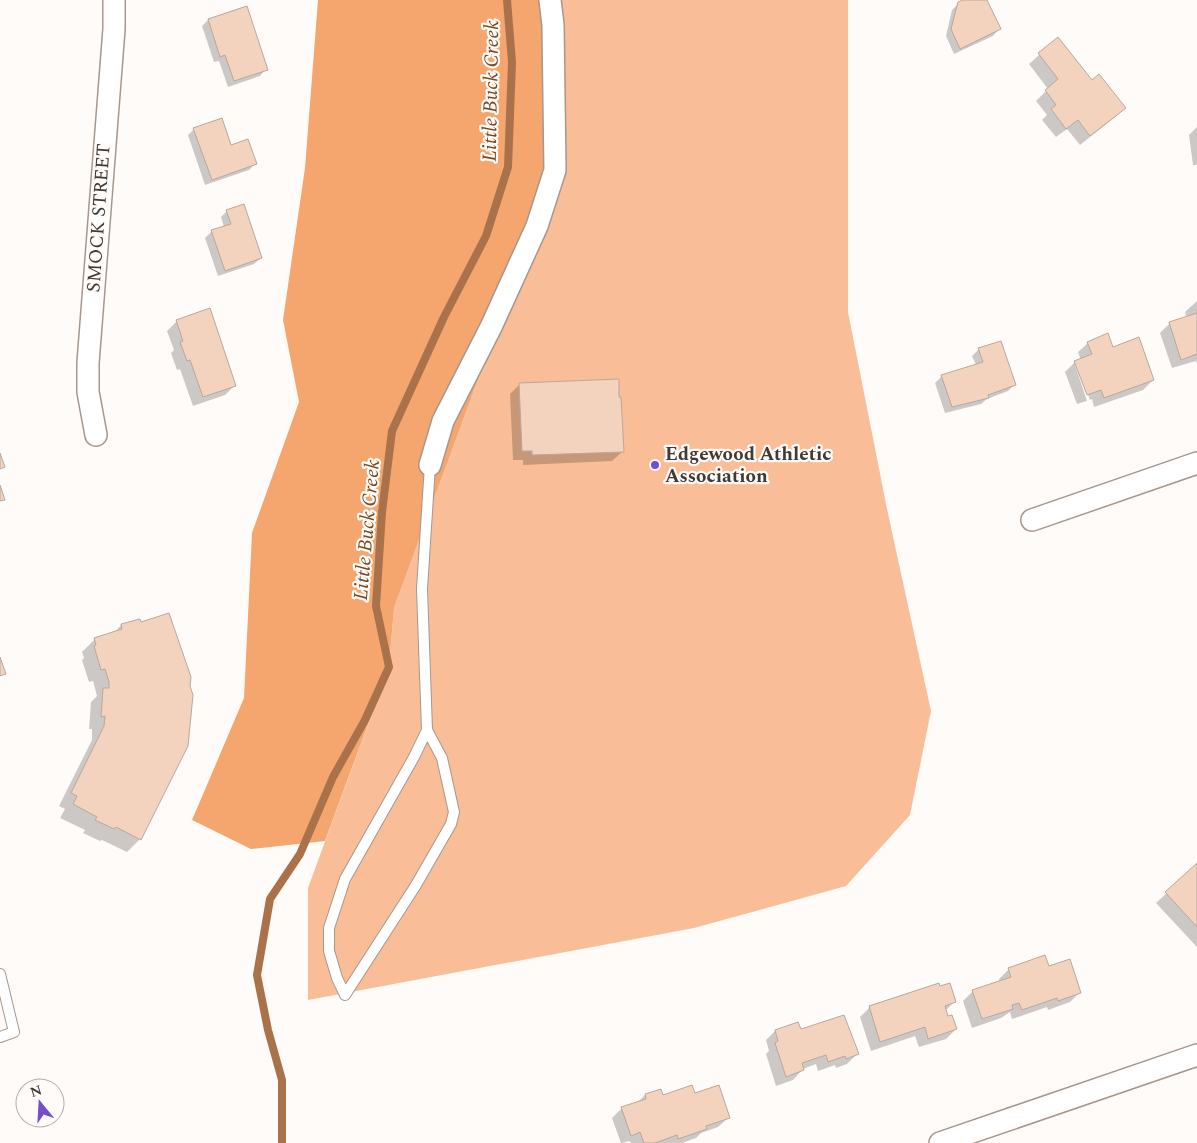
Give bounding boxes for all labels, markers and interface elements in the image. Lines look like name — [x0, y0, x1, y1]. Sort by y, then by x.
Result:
water label: Little Buck Creek — [475, 19, 507, 162]
street label: SMOCK STREET — [79, 143, 119, 293]
place label: Edgewood Athletic Association — [665, 440, 832, 491]
water label: Little Buck Creek — [346, 458, 388, 602]
marker: Edgewood Athletic Association — [649, 459, 661, 471]
north arrow — [15, 1078, 65, 1128]
text: N — [27, 1079, 45, 1103]

